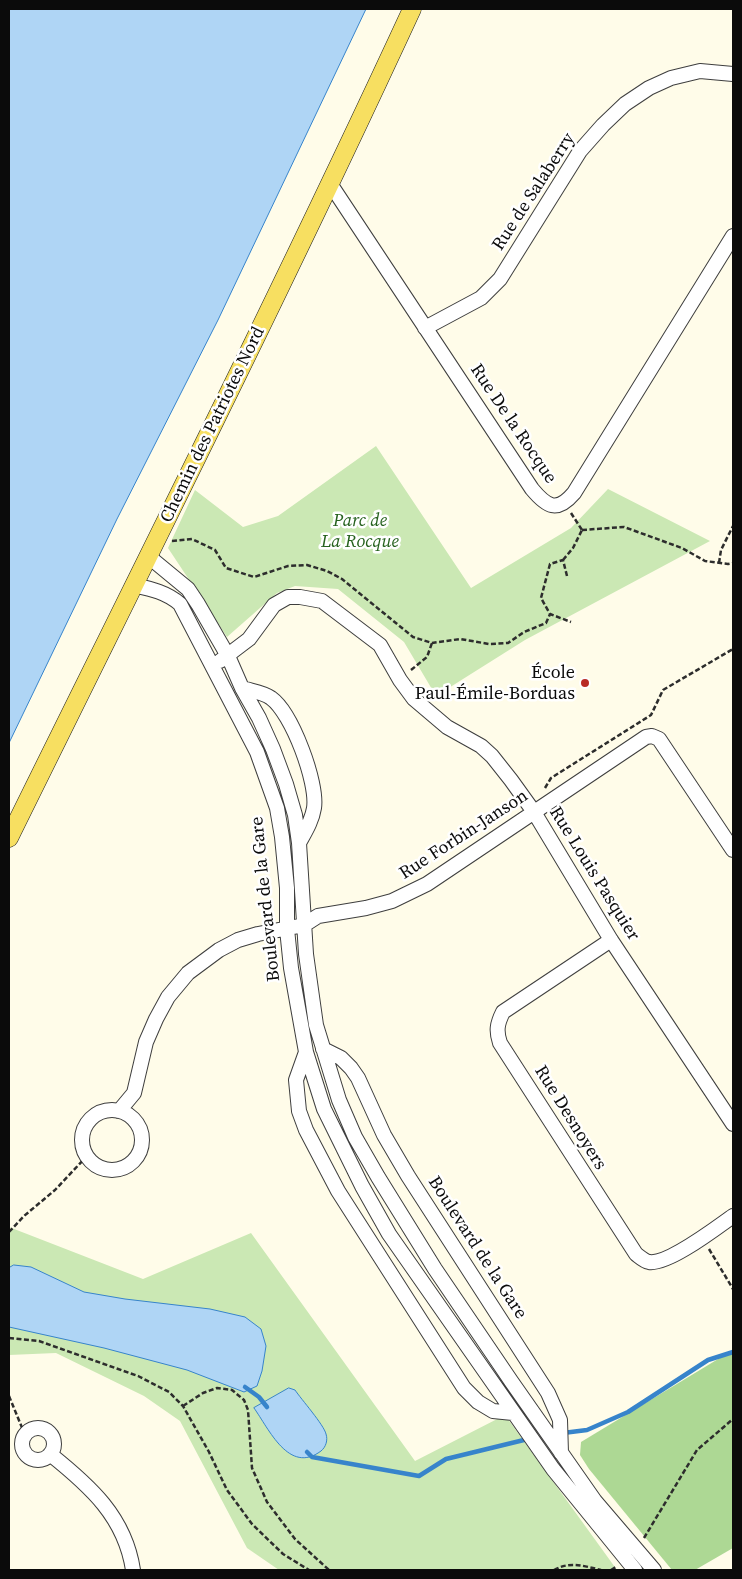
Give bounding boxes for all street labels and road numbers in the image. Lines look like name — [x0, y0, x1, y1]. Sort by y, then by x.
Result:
street label: Rue de Salaberry — [488, 129, 580, 255]
street label: Chemin des Patriotes Nord — [156, 324, 270, 526]
street label: Rue De la Rocque — [465, 360, 561, 488]
street label: Rue Forbin-Janson — [396, 785, 532, 885]
street label: Rue Louis Pasquier — [544, 803, 644, 945]
street label: Boulevard de la Gare — [247, 815, 285, 983]
street label: Rue Desnoyers — [529, 1062, 611, 1174]
street label: Boulevard de la Gare — [423, 1173, 531, 1323]

